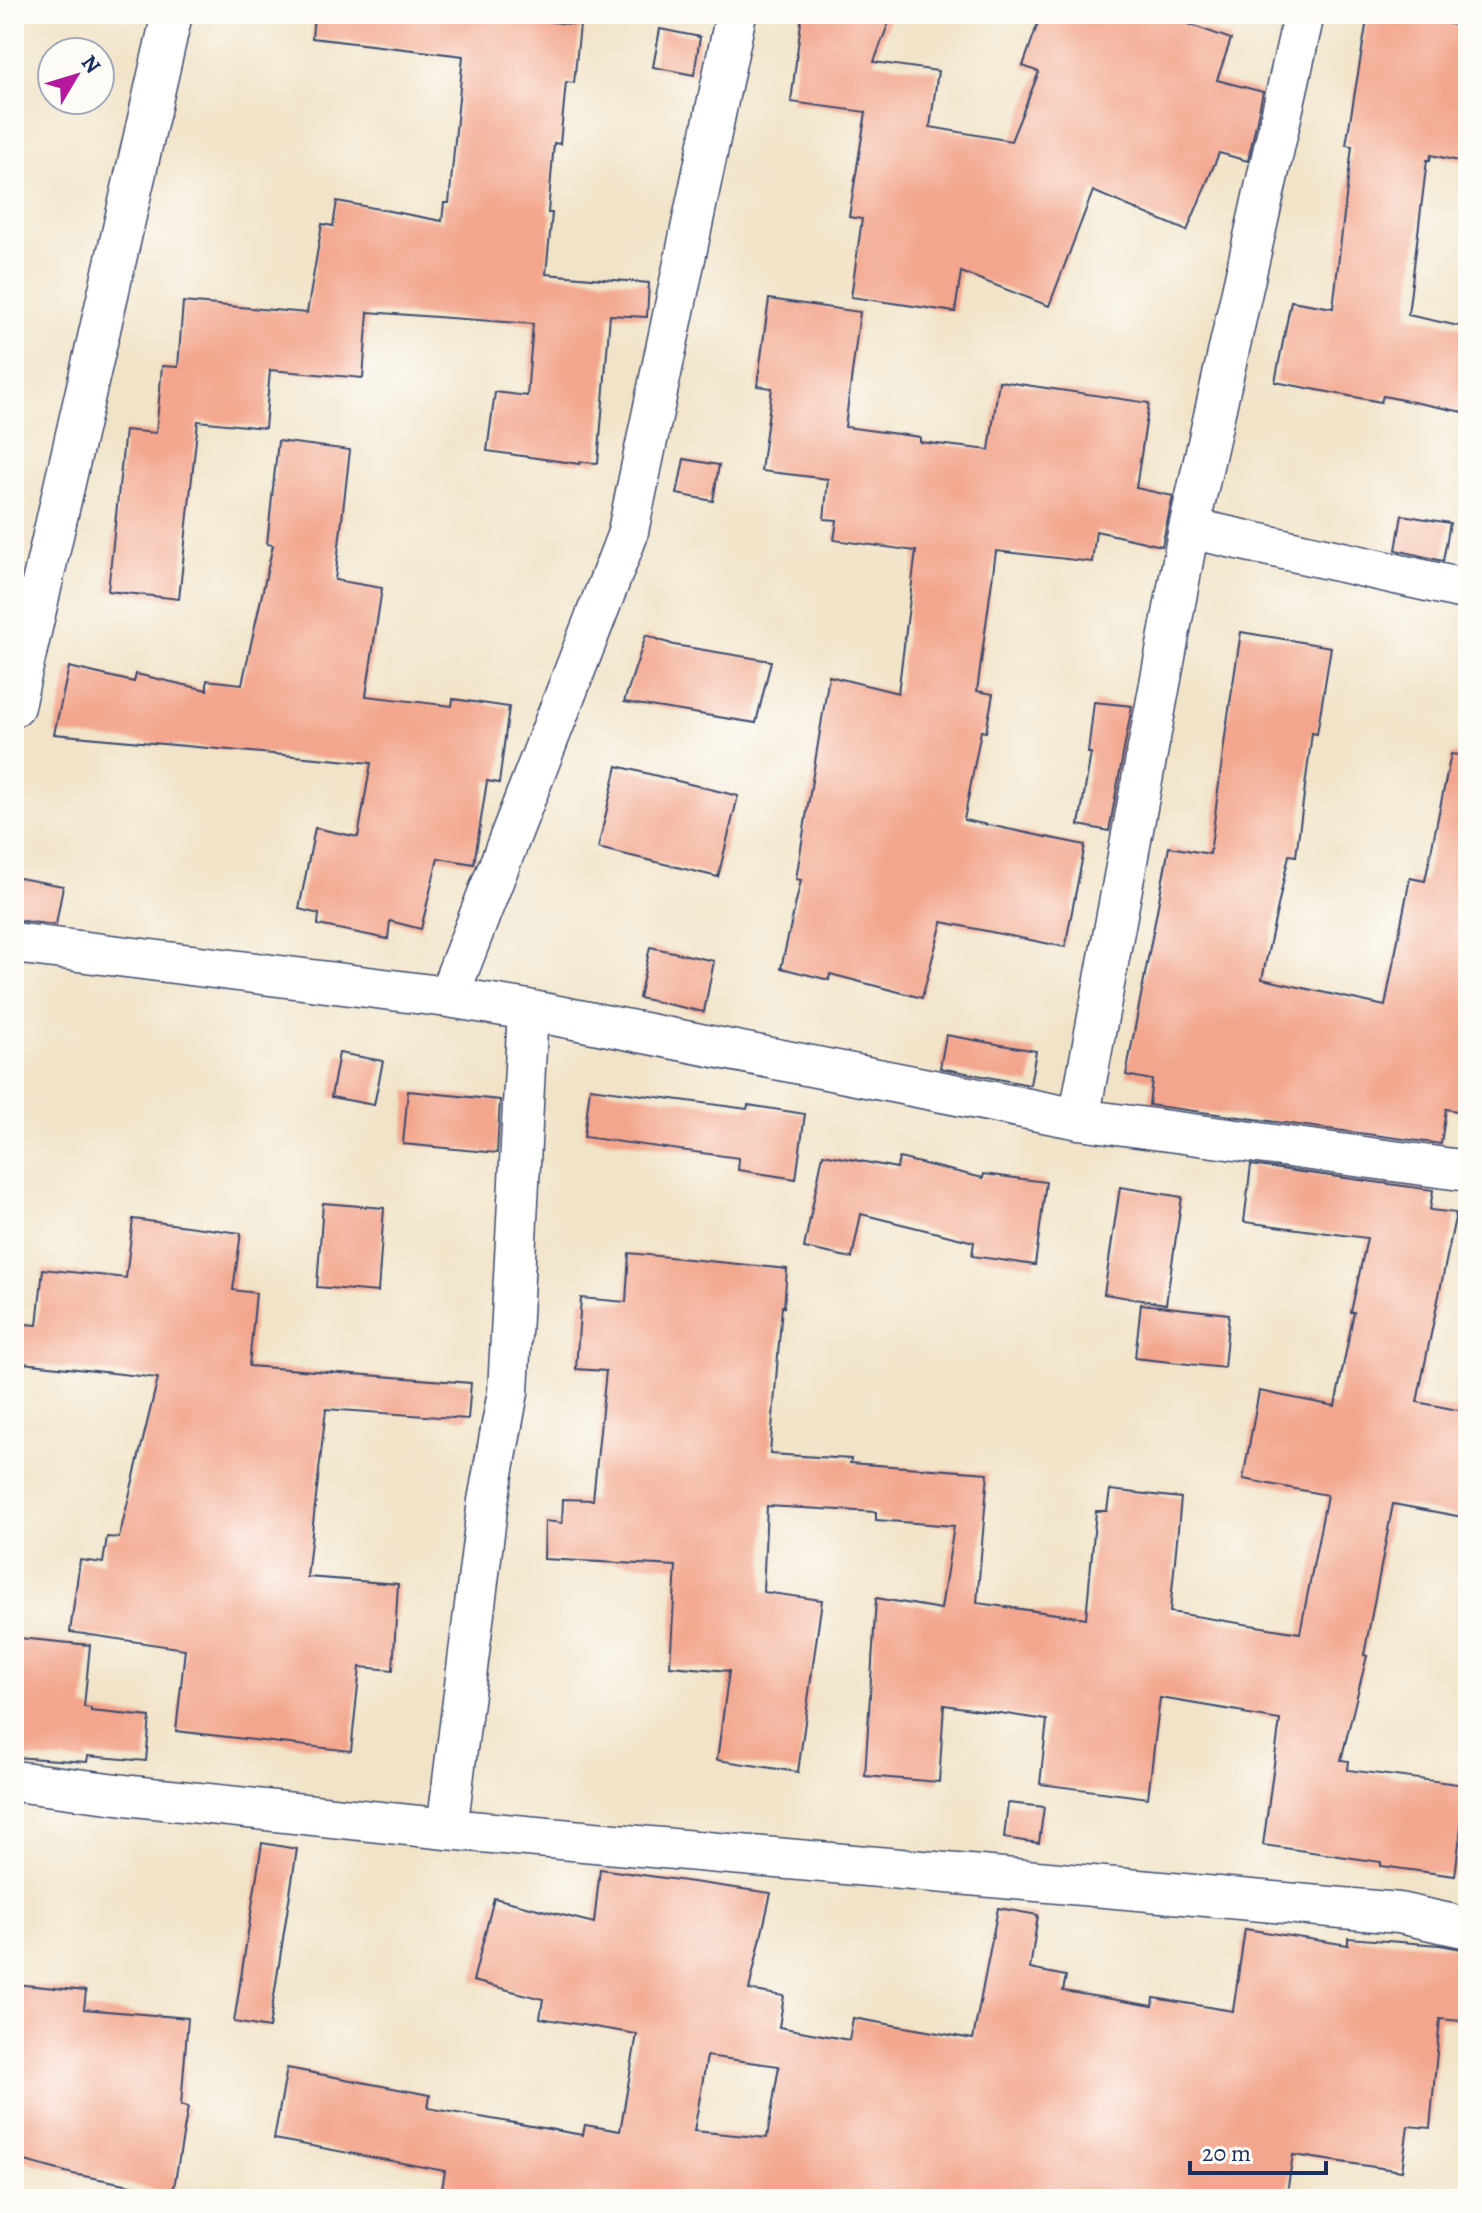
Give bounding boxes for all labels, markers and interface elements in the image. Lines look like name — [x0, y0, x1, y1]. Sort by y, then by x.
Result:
north arrow — [36, 36, 116, 116]
text: N — [74, 49, 108, 80]
scale bar — [1190, 2125, 1326, 2175]
text: 20 m — [1202, 2137, 1251, 2169]

